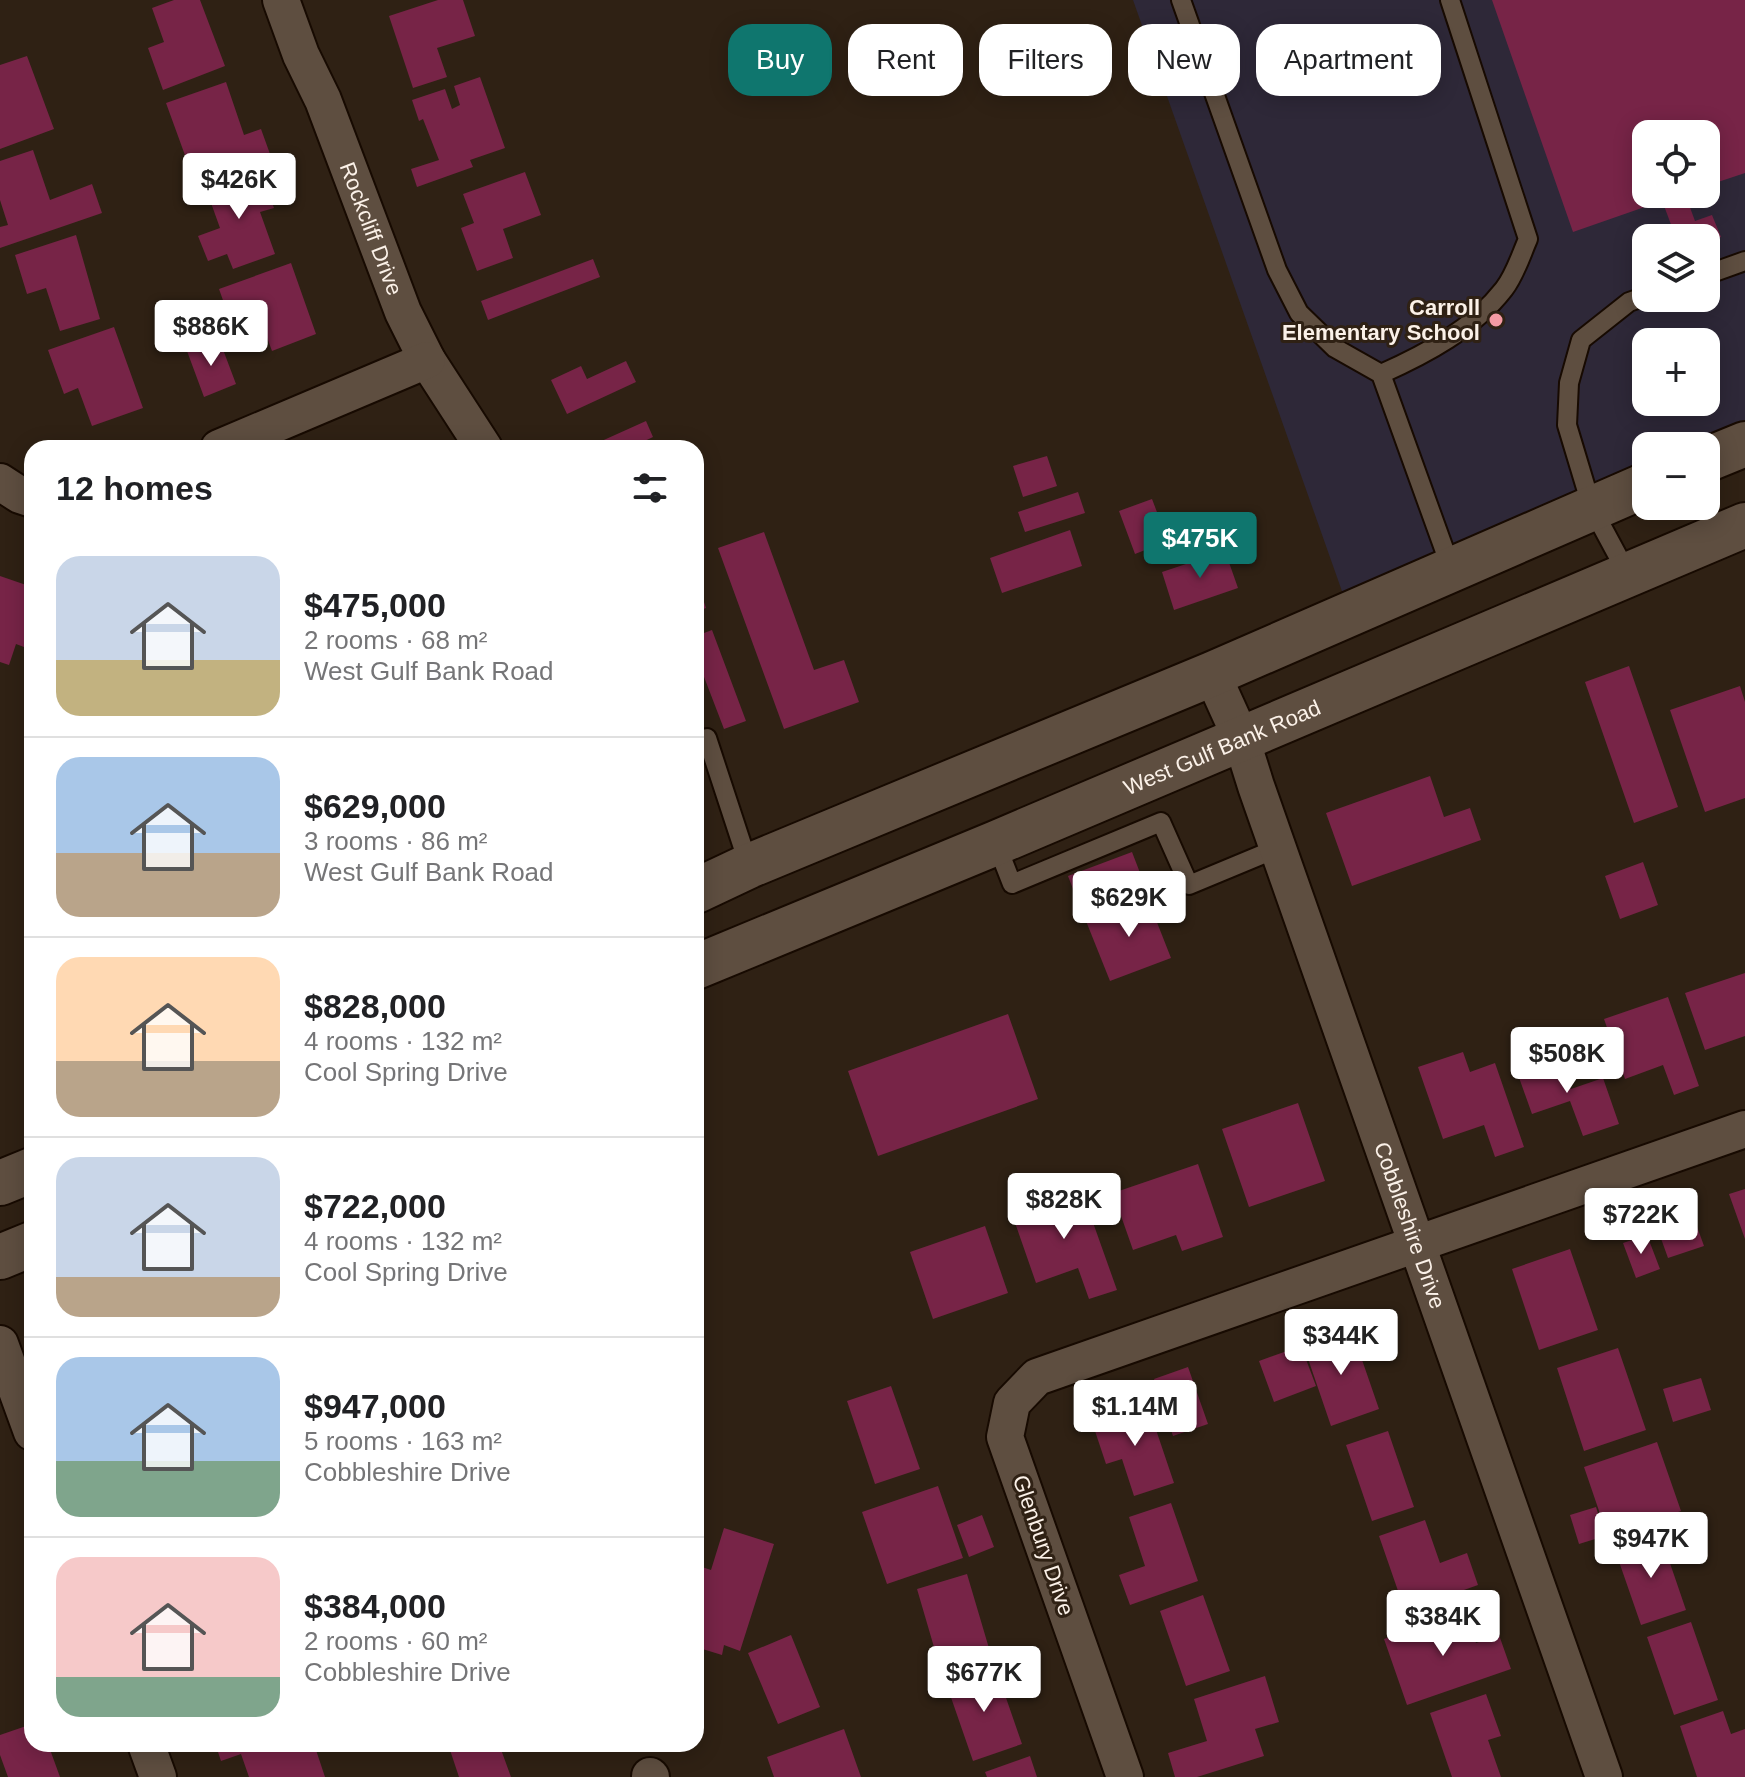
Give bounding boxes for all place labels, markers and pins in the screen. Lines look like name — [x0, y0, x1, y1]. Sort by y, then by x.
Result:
pin: $426K — [183, 153, 295, 221]
place label: Carroll Elementary School — [1282, 295, 1480, 345]
pin: $886K — [155, 300, 267, 368]
marker: Carroll Elementary School — [1487, 311, 1505, 329]
pin: $475K — [1144, 512, 1256, 580]
pin: $629K — [1073, 871, 1185, 939]
pin: $508K — [1511, 1027, 1623, 1095]
pin: $828K — [1008, 1173, 1120, 1241]
pin: $722K — [1585, 1188, 1697, 1256]
pin: $344K — [1285, 1309, 1397, 1377]
pin: $1.14M — [1070, 1380, 1200, 1448]
pin: $947K — [1595, 1512, 1707, 1580]
pin: $384K — [1387, 1590, 1499, 1658]
pin: $677K — [928, 1646, 1040, 1714]

